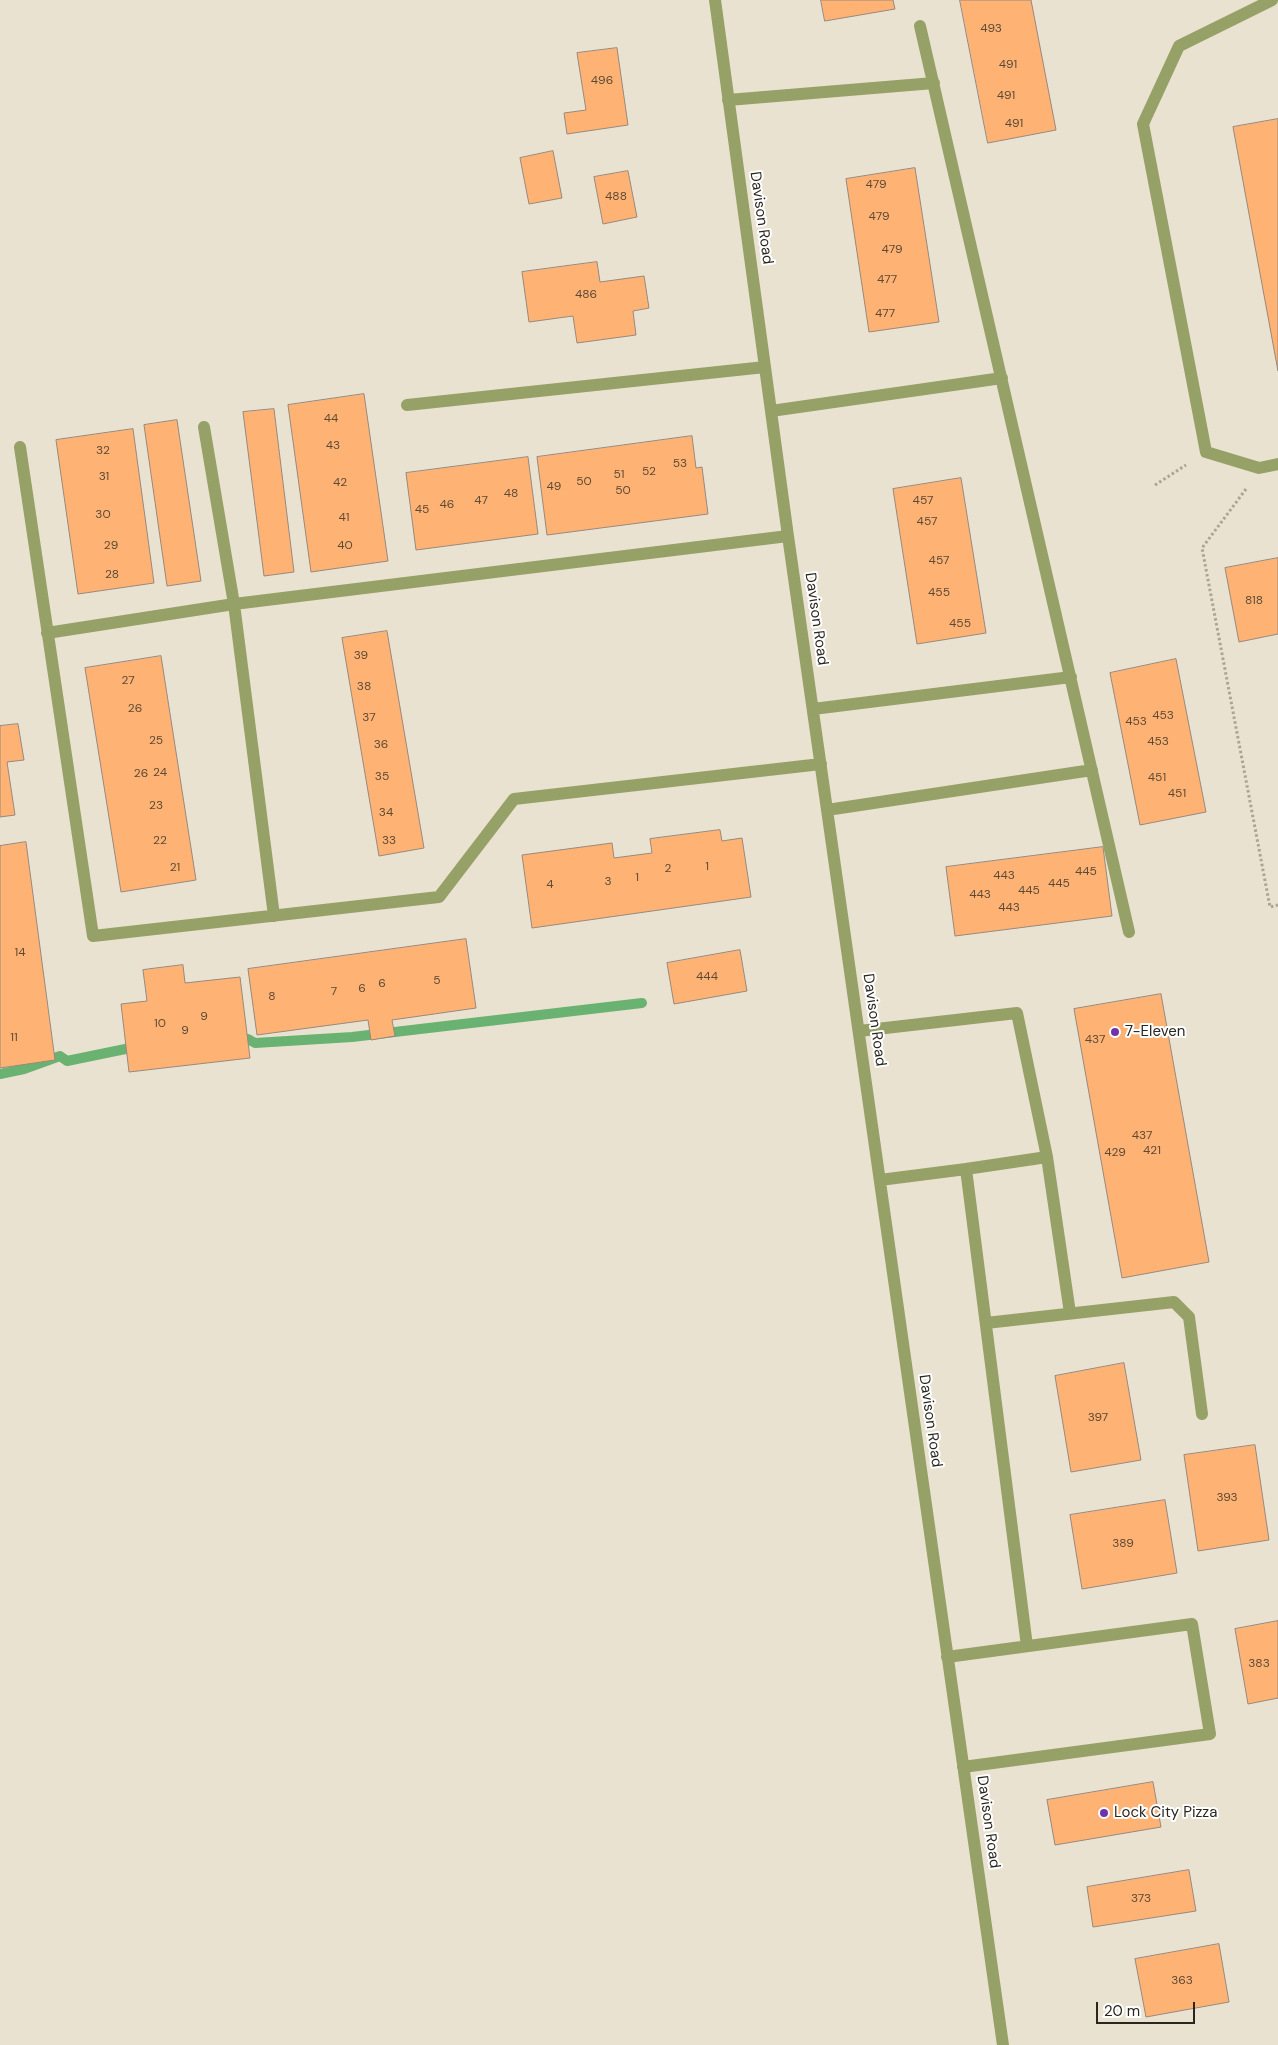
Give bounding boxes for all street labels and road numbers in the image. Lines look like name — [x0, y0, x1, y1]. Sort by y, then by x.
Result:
street label: Davison Road — [746, 170, 776, 266]
street label: Davison Road — [801, 571, 831, 667]
street label: Davison Road — [859, 972, 889, 1068]
street label: Davison Road — [915, 1373, 945, 1469]
street label: Davison Road — [973, 1774, 1003, 1870]

